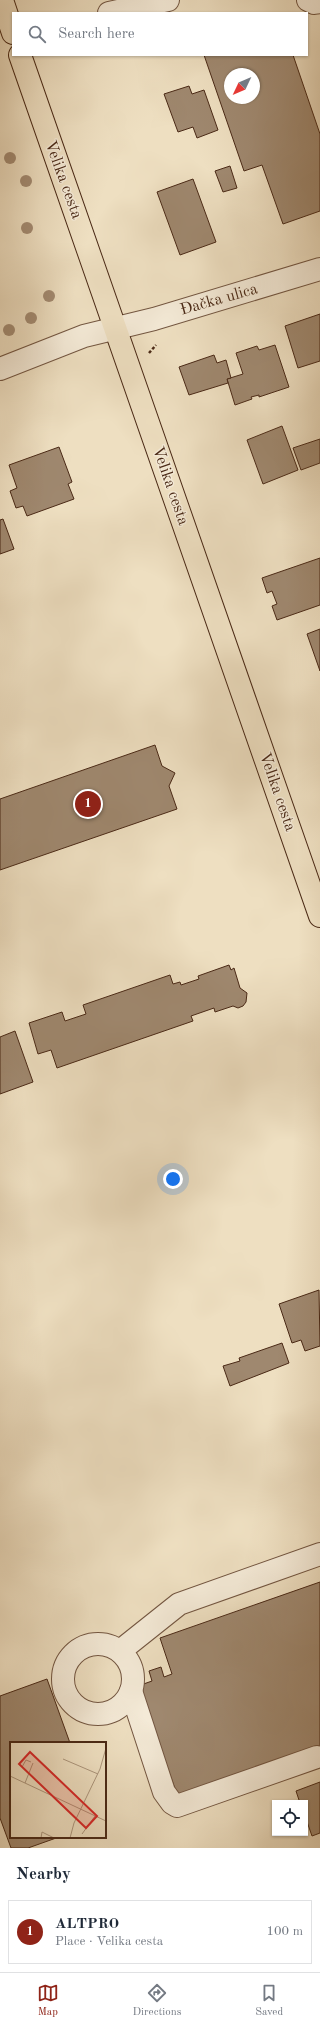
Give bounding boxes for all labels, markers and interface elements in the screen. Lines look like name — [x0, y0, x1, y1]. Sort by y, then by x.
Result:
search box — [12, 12, 308, 56]
icon: search — [26, 23, 48, 45]
text: Search here — [58, 27, 135, 42]
north arrow — [224, 68, 260, 104]
street label: Velika cesta — [41, 139, 85, 221]
street label: Đačka ulica — [178, 281, 260, 319]
street label: Velika cesta — [149, 444, 191, 528]
street label: Velika cesta — [256, 750, 298, 834]
pin: 1 — [75, 789, 101, 819]
your location — [163, 1169, 183, 1189]
inset map — [10, 1742, 106, 1838]
map controls — [272, 1800, 308, 1836]
button: locate — [272, 1800, 308, 1836]
text: Nearby — [16, 1866, 71, 1883]
text: ALTPRO — [55, 1917, 119, 1932]
text: 1 — [26, 1925, 34, 1938]
text: 100 m — [266, 1925, 303, 1938]
text: Place · Velika cesta — [55, 1935, 163, 1948]
tab: Map — [37, 1982, 59, 2020]
tab: Directions — [133, 1982, 181, 2020]
tab: Saved — [255, 1982, 283, 2020]

